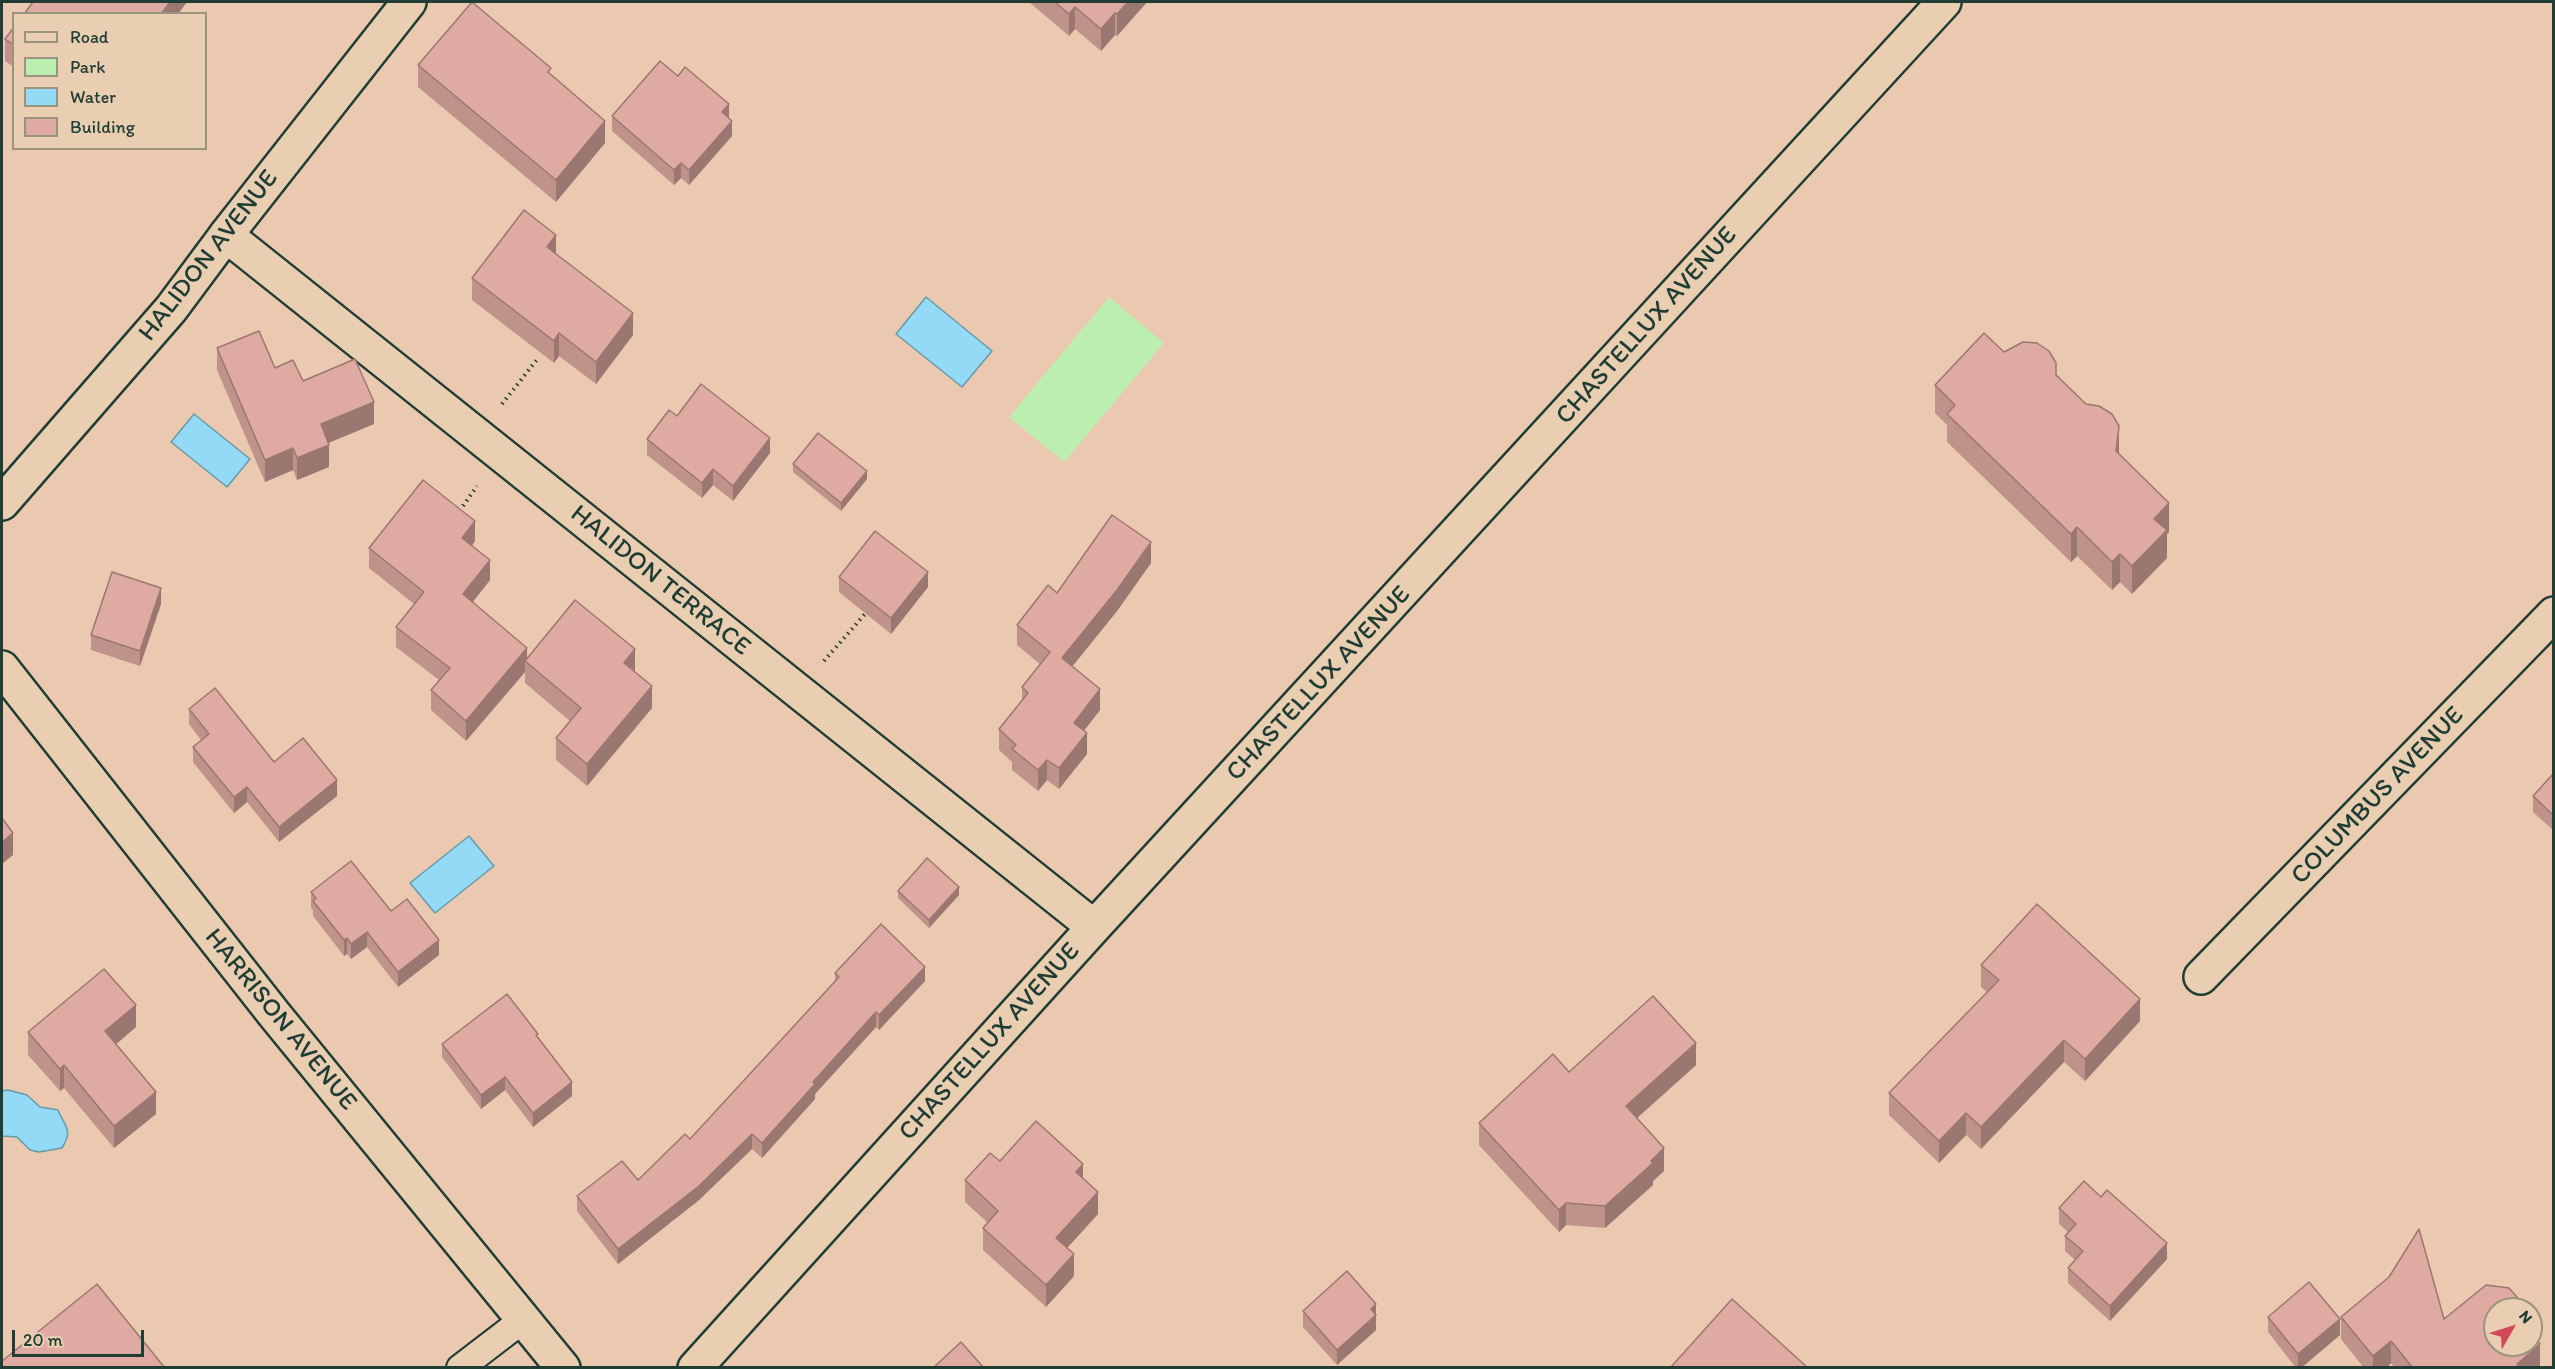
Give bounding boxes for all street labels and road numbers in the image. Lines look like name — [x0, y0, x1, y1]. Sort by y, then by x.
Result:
street label: HALIDON AVENUE — [132, 164, 286, 348]
street label: CHASTELLUX AVENUE — [1550, 221, 1744, 431]
street label: HALIDON TERRACE — [564, 499, 756, 663]
street label: CHASTELLUX AVENUE — [1220, 580, 1418, 788]
street label: COLUMBUS AVENUE — [2285, 700, 2471, 892]
street label: HARRISON AVENUE — [197, 923, 363, 1117]
street label: CHASTELLUX AVENUE — [893, 937, 1087, 1147]

